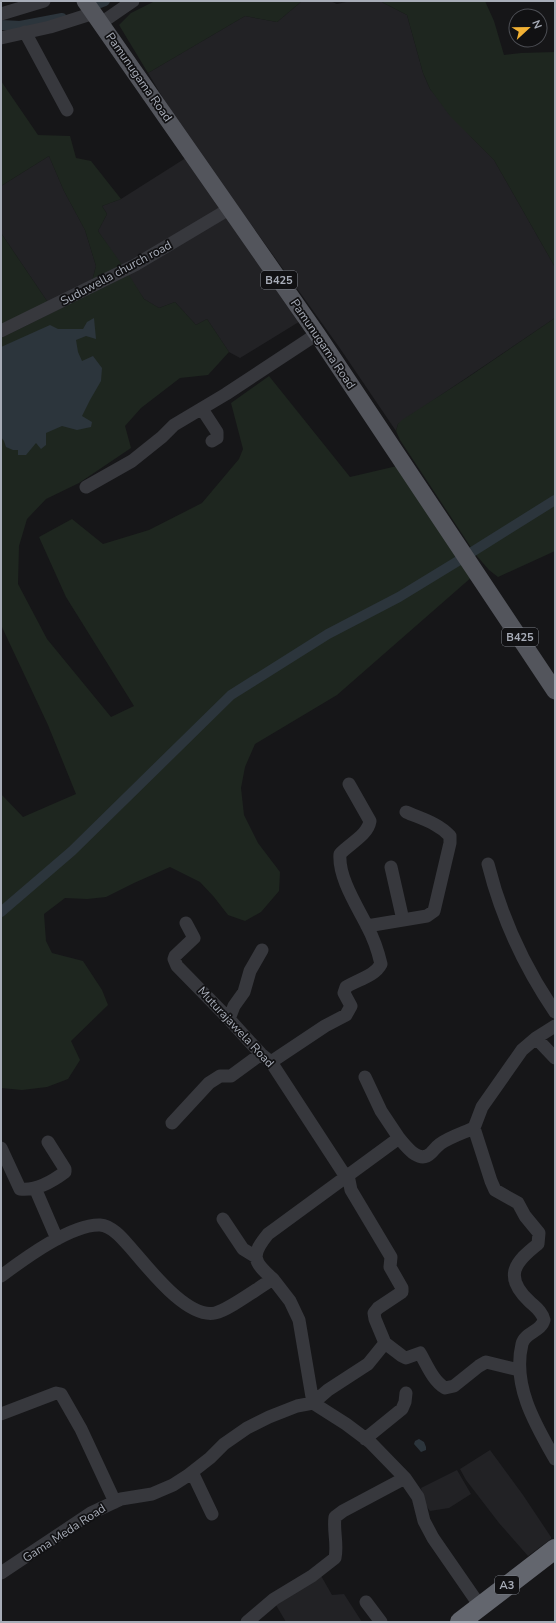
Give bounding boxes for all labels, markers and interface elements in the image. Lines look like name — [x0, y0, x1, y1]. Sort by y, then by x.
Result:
north arrow — [508, 8, 548, 48]
text: N — [528, 18, 545, 31]
street label: Pamunugama Road — [102, 29, 176, 125]
street label: Suduwella church road — [58, 237, 174, 309]
road number: B425 — [261, 271, 297, 289]
street label: Pamunugama Road — [287, 296, 359, 392]
road number: B425 — [502, 628, 538, 646]
street label: Muturajawela Road — [194, 983, 278, 1071]
street label: Gama Meda Road — [19, 1500, 109, 1566]
road number: A3 — [495, 1576, 519, 1594]

